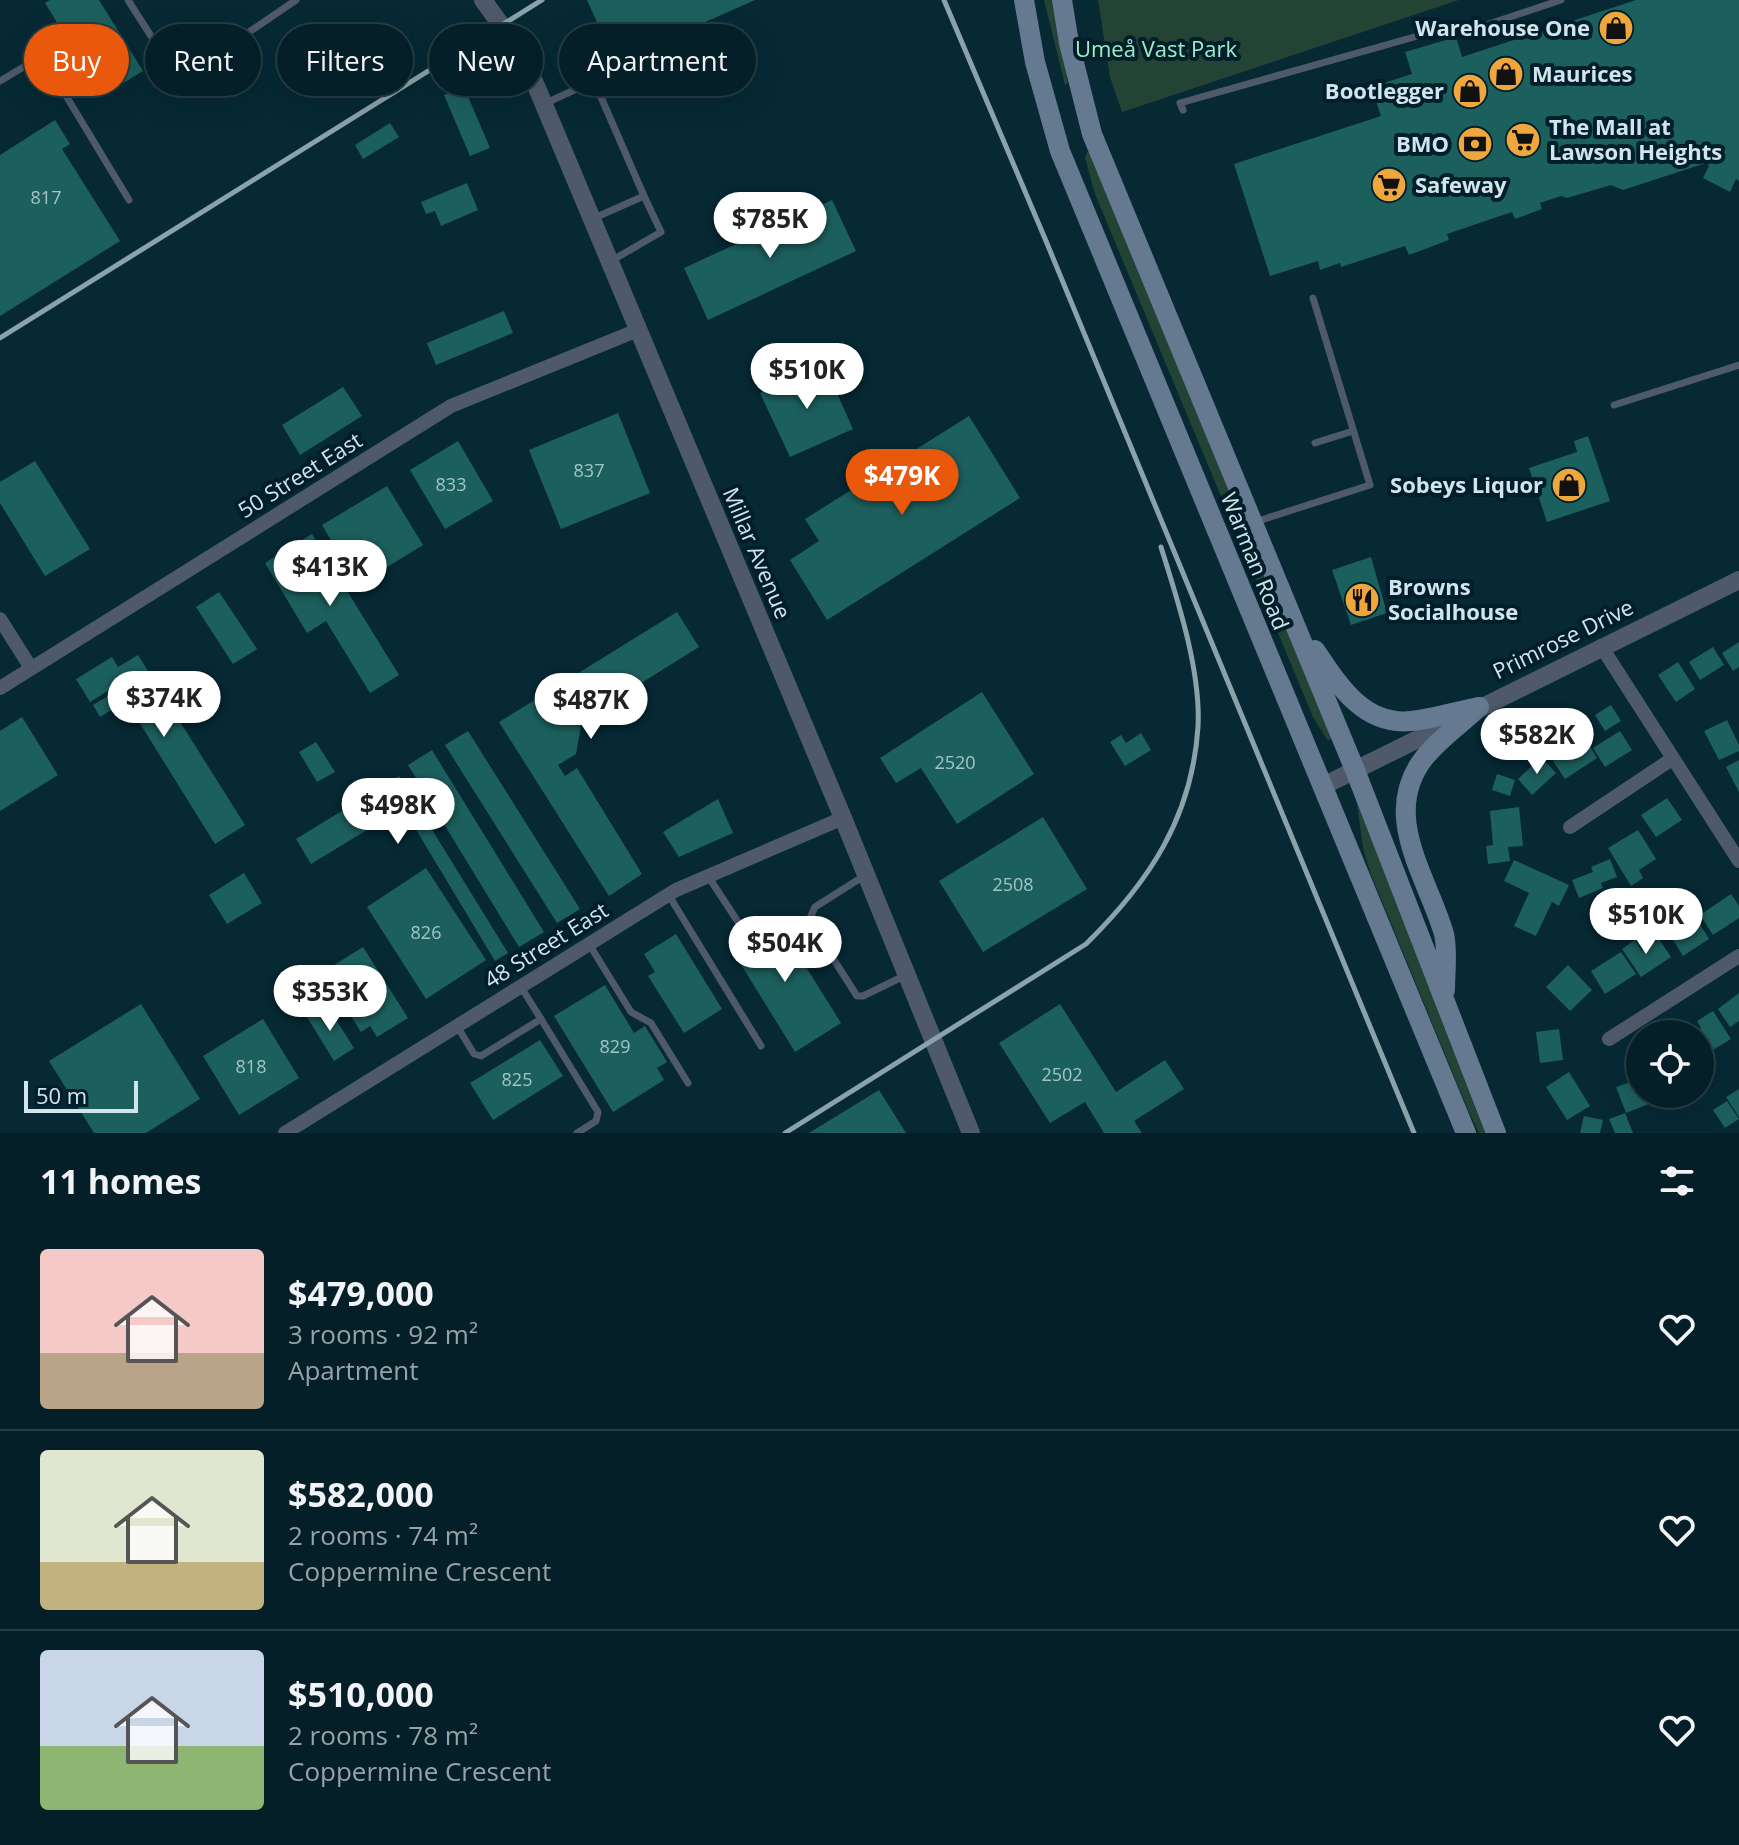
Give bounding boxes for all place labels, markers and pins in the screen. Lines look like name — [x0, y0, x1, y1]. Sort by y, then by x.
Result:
shop icon: Warehouse One — [1597, 9, 1635, 47]
place label: Warehouse One — [1415, 12, 1590, 42]
shop icon: Maurices — [1487, 55, 1525, 93]
place label: Maurices — [1532, 58, 1633, 88]
shop icon: Bootlegger — [1451, 72, 1489, 110]
place label: Bootlegger — [1325, 75, 1444, 105]
place label: The Mall at Lawson Heights — [1549, 111, 1722, 166]
supermarket icon: The Mall at Lawson Heights — [1504, 121, 1542, 159]
bank icon: BMO — [1456, 125, 1494, 163]
place label: BMO — [1396, 128, 1449, 158]
supermarket icon: Safeway — [1370, 166, 1408, 204]
place label: Safeway — [1415, 169, 1507, 199]
pin: $785K — [714, 192, 826, 260]
pin: $510K — [751, 343, 863, 411]
pin: $479K — [846, 449, 958, 517]
shop icon: Sobeys Liquor — [1550, 466, 1588, 504]
place label: Sobeys Liquor — [1390, 469, 1543, 499]
pin: $413K — [274, 540, 386, 608]
place label: Browns Socialhouse — [1388, 571, 1518, 626]
restaurant icon: Browns Socialhouse — [1343, 581, 1381, 619]
pin: $374K — [108, 671, 220, 739]
pin: $487K — [535, 673, 647, 741]
pin: $582K — [1481, 708, 1593, 776]
pin: $498K — [342, 778, 454, 846]
pin: $510K — [1590, 888, 1702, 956]
pin: $504K — [729, 916, 841, 984]
pin: $353K — [274, 965, 386, 1033]

